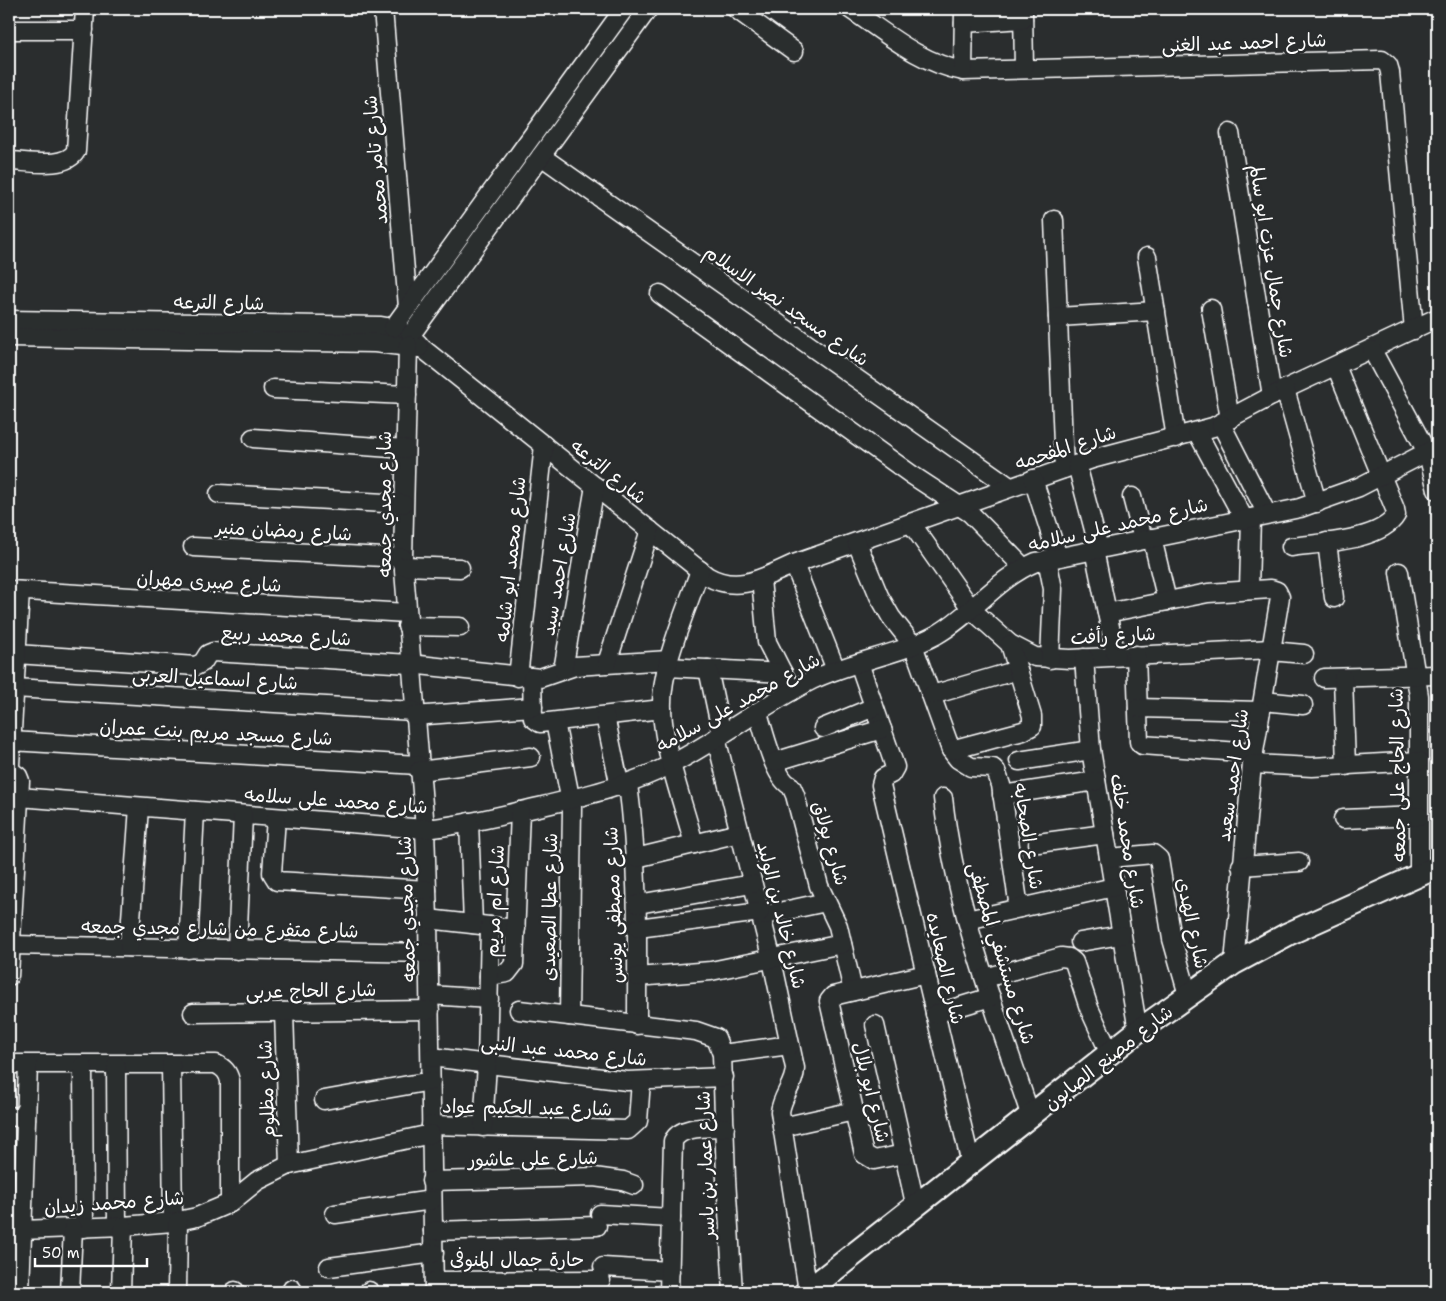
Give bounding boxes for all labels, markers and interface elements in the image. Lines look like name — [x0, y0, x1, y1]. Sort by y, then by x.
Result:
street label: شارع احمد عبد الغنى — [1161, 27, 1327, 59]
street label: شارع تامر محمد — [357, 94, 395, 226]
street label: شارع جمال عزت ابو سالم — [1242, 162, 1299, 360]
street label: شارع مسجد نصر الاسلام — [698, 239, 874, 373]
street label: شارع الترعه — [173, 289, 265, 317]
street label: شارع المفحمه — [1011, 419, 1120, 477]
street label: شارع مجدي جمعه — [372, 431, 399, 577]
street label: شارع الترعه — [565, 433, 652, 510]
street label: شارع محمد ابو شامه — [489, 475, 533, 643]
street label: شارع محمد على سلامه — [1026, 492, 1211, 558]
street label: شارع احمد سيد — [535, 511, 583, 638]
street label: شارع رمضان منير — [213, 514, 353, 548]
street label: شارع صبرى مهران — [136, 565, 282, 599]
street label: شارع محمد ربيع — [220, 620, 352, 652]
street label: شارع رأفت — [1070, 621, 1156, 651]
street label: شارع محمد على سلامه — [652, 647, 825, 759]
street label: شارع اسماعيل العربى — [131, 662, 299, 696]
street label: شارع الحاج على جمعه — [1383, 688, 1413, 862]
street label: شارع احمد سعيد — [1211, 707, 1255, 843]
street label: شارع مسجد مريم بنت عمران — [99, 714, 333, 753]
street label: شارع محمد خلف — [1104, 772, 1151, 911]
street label: شارع الصحابه — [1007, 781, 1049, 891]
street label: شارع محمد على سلامه — [243, 782, 428, 820]
street label: شارع بولاق — [806, 798, 854, 888]
street label: شارع مصطفى يونس — [598, 826, 630, 984]
street label: شارع عطا الصعيدى — [536, 833, 564, 981]
street label: شارع مجدي جمعه — [391, 835, 424, 983]
street label: شارع خالد بن الوليد — [750, 839, 812, 992]
street label: شارع ام مريم — [479, 844, 512, 958]
street label: شارع مستشفي المصطفى — [958, 859, 1041, 1048]
street label: شارع الهدى — [1170, 875, 1214, 971]
street label: شارع الصعايده — [920, 910, 971, 1027]
street label: شارع متفرع من شارع مجدي جمعه — [81, 914, 359, 945]
street label: شارع الحاج عربى — [245, 977, 377, 1005]
street label: شارع مصنع الصابون — [1039, 999, 1179, 1116]
street label: شارع محمد عبد النبى — [480, 1029, 648, 1073]
street label: شارع مظلوم — [252, 1039, 283, 1139]
street label: شارع ابو بلال — [846, 1039, 896, 1145]
street label: شارع عمار بن ياسر — [690, 1090, 722, 1242]
street label: شارع عبد الحكيم عواد — [442, 1094, 612, 1123]
street label: شارع على عاشور — [466, 1145, 598, 1173]
street label: شارع محمد زيدان — [43, 1185, 185, 1221]
scale bar — [35, 1236, 148, 1268]
text: 50 m — [42, 1243, 80, 1263]
street label: حارة جمال المنوفى — [450, 1247, 584, 1272]

